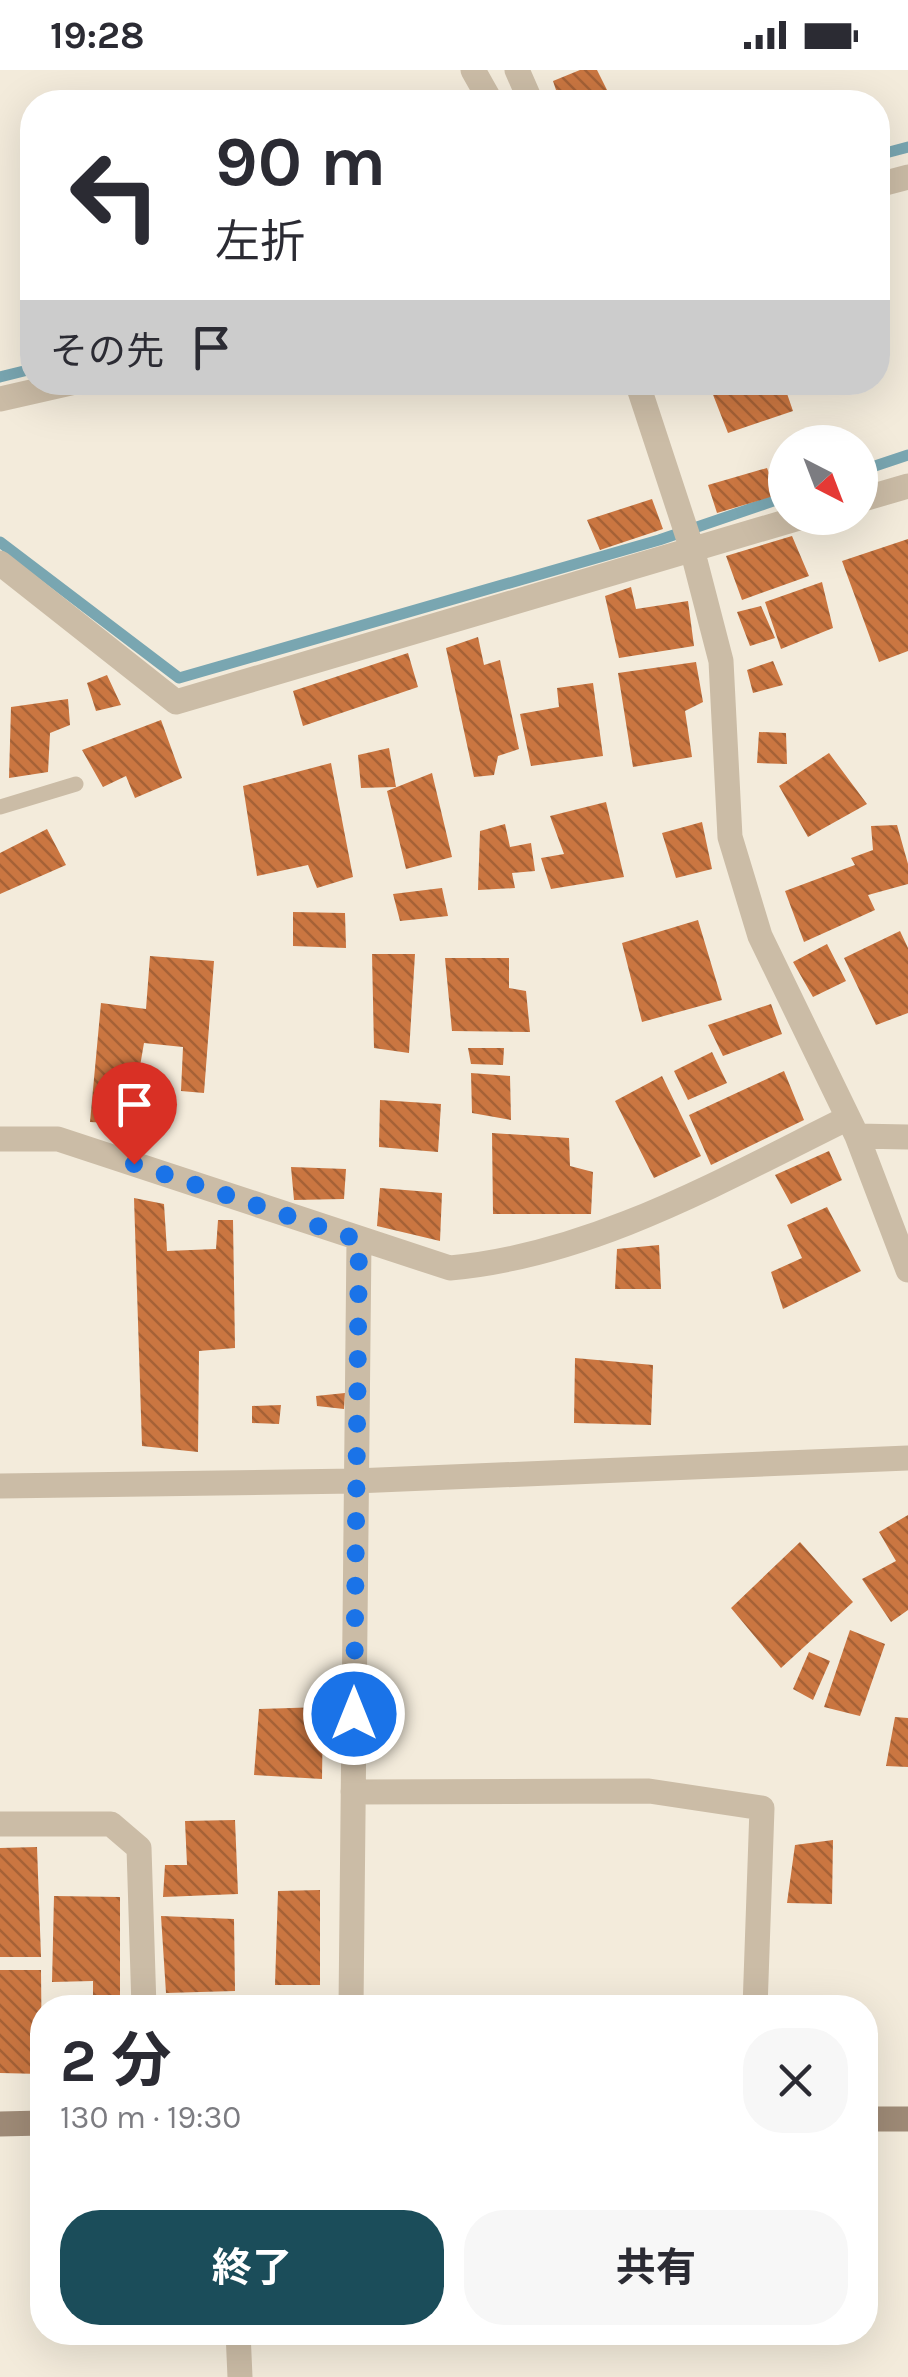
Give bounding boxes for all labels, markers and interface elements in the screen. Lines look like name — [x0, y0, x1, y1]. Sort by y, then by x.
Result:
text: 19:28 — [50, 13, 145, 58]
text: 90 m — [215, 121, 386, 203]
icon: left — [50, 130, 180, 260]
text: 左折 — [215, 216, 305, 268]
icon: arrive — [184, 320, 239, 375]
text: その先 — [50, 329, 164, 374]
north arrow — [768, 425, 878, 535]
map controls — [768, 425, 878, 535]
pin — [92, 1062, 177, 1165]
icon: arrive — [107, 1077, 162, 1132]
position arrow — [302, 1662, 406, 1766]
text: 2 分 — [60, 2026, 171, 2096]
button: close — [743, 2028, 848, 2133]
text: 130 m · 19:30 — [60, 2099, 241, 2136]
button: 終了 — [60, 2210, 444, 2325]
button: 共有 — [464, 2210, 848, 2325]

